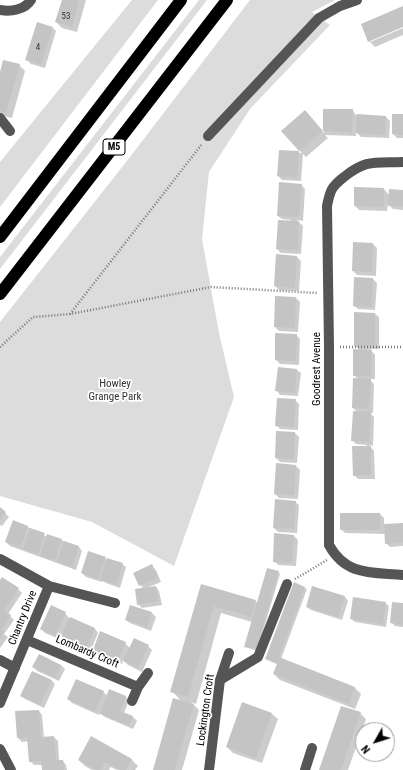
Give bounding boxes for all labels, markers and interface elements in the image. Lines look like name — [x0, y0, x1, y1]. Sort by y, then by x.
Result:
house number: 53 — [62, 12, 70, 22]
house number: 4 — [36, 43, 40, 53]
road number: M5 — [103, 139, 125, 155]
street label: Goodrest Avenue — [310, 332, 324, 406]
park label: Howley Grange Park — [89, 377, 141, 403]
street label: Chantry Drive — [6, 589, 40, 647]
street label: Lombardy Croft — [53, 633, 121, 671]
street label: Lockington Croft — [194, 673, 218, 747]
north arrow — [355, 722, 395, 762]
text: N — [359, 743, 373, 756]

